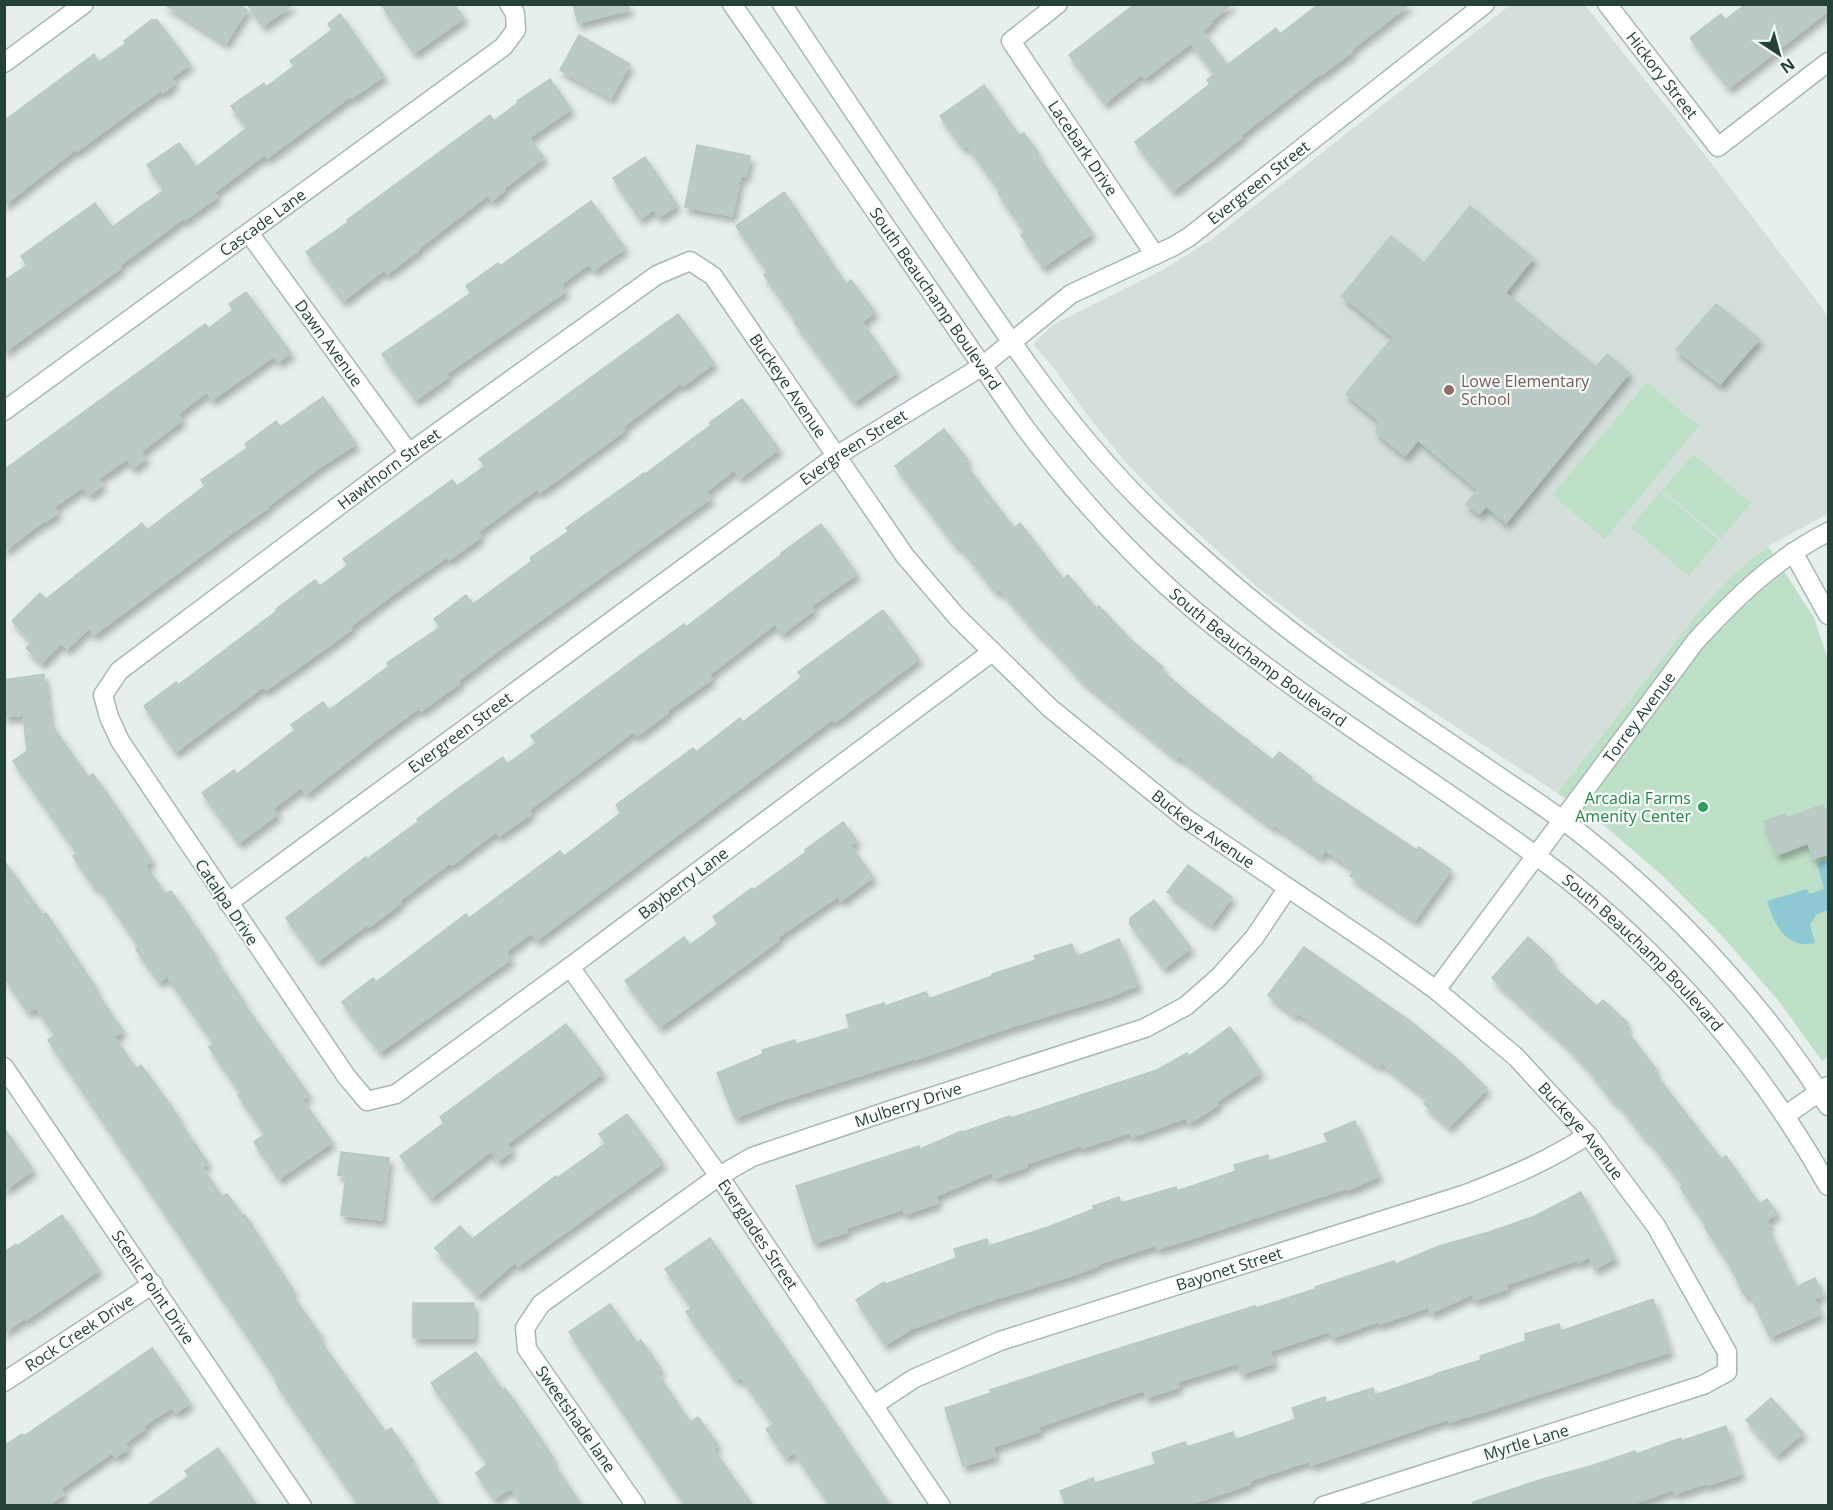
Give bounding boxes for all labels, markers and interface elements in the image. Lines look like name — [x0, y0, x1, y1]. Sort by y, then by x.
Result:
north arrow — [1749, 24, 1809, 84]
street label: Hickory Street — [1621, 27, 1703, 124]
text: N — [1776, 53, 1800, 79]
street label: Lacebark Drive — [1043, 96, 1123, 200]
street label: Evergreen Street — [1203, 135, 1314, 230]
street label: Cascade Lane — [215, 183, 310, 261]
street label: South Beauchamp Boulevard — [865, 203, 1006, 394]
street label: Dawn Avenue — [290, 295, 368, 391]
street label: Buckeye Avenue — [745, 329, 832, 442]
place label: Lowe Elementary School — [1461, 370, 1590, 410]
marker: Lowe Elementary School — [1442, 383, 1456, 397]
street label: Evergreen Street — [795, 404, 911, 490]
street label: Hawthorn Street — [333, 423, 445, 514]
street label: South Beauchamp Boulevard — [1165, 583, 1351, 732]
street label: Torrey Avenue — [1598, 667, 1680, 767]
street label: Evergreen Street — [403, 687, 517, 778]
street label: Buckeye Avenue — [1147, 784, 1259, 873]
place label: Arcadia Farms Amenity Center — [1575, 787, 1691, 827]
marker: Arcadia Farms Amenity Center — [1696, 800, 1710, 814]
street label: Bayberry Lane — [634, 842, 732, 924]
street label: Catalpa Drive — [190, 855, 264, 949]
street label: South Beauchamp Boulevard — [1558, 869, 1728, 1036]
street label: Mulberry Drive — [852, 1077, 964, 1133]
street label: Buckeye Avenue — [1533, 1077, 1629, 1184]
street label: Everglades Street — [713, 1175, 804, 1294]
street label: Scenic Point Drive — [107, 1226, 200, 1348]
street label: Bayonet Street — [1173, 1242, 1285, 1296]
street label: Rock Creek Drive — [20, 1289, 138, 1376]
street label: Sweetshade lane — [531, 1361, 621, 1477]
street label: Myrtle Lane — [1481, 1419, 1571, 1465]

